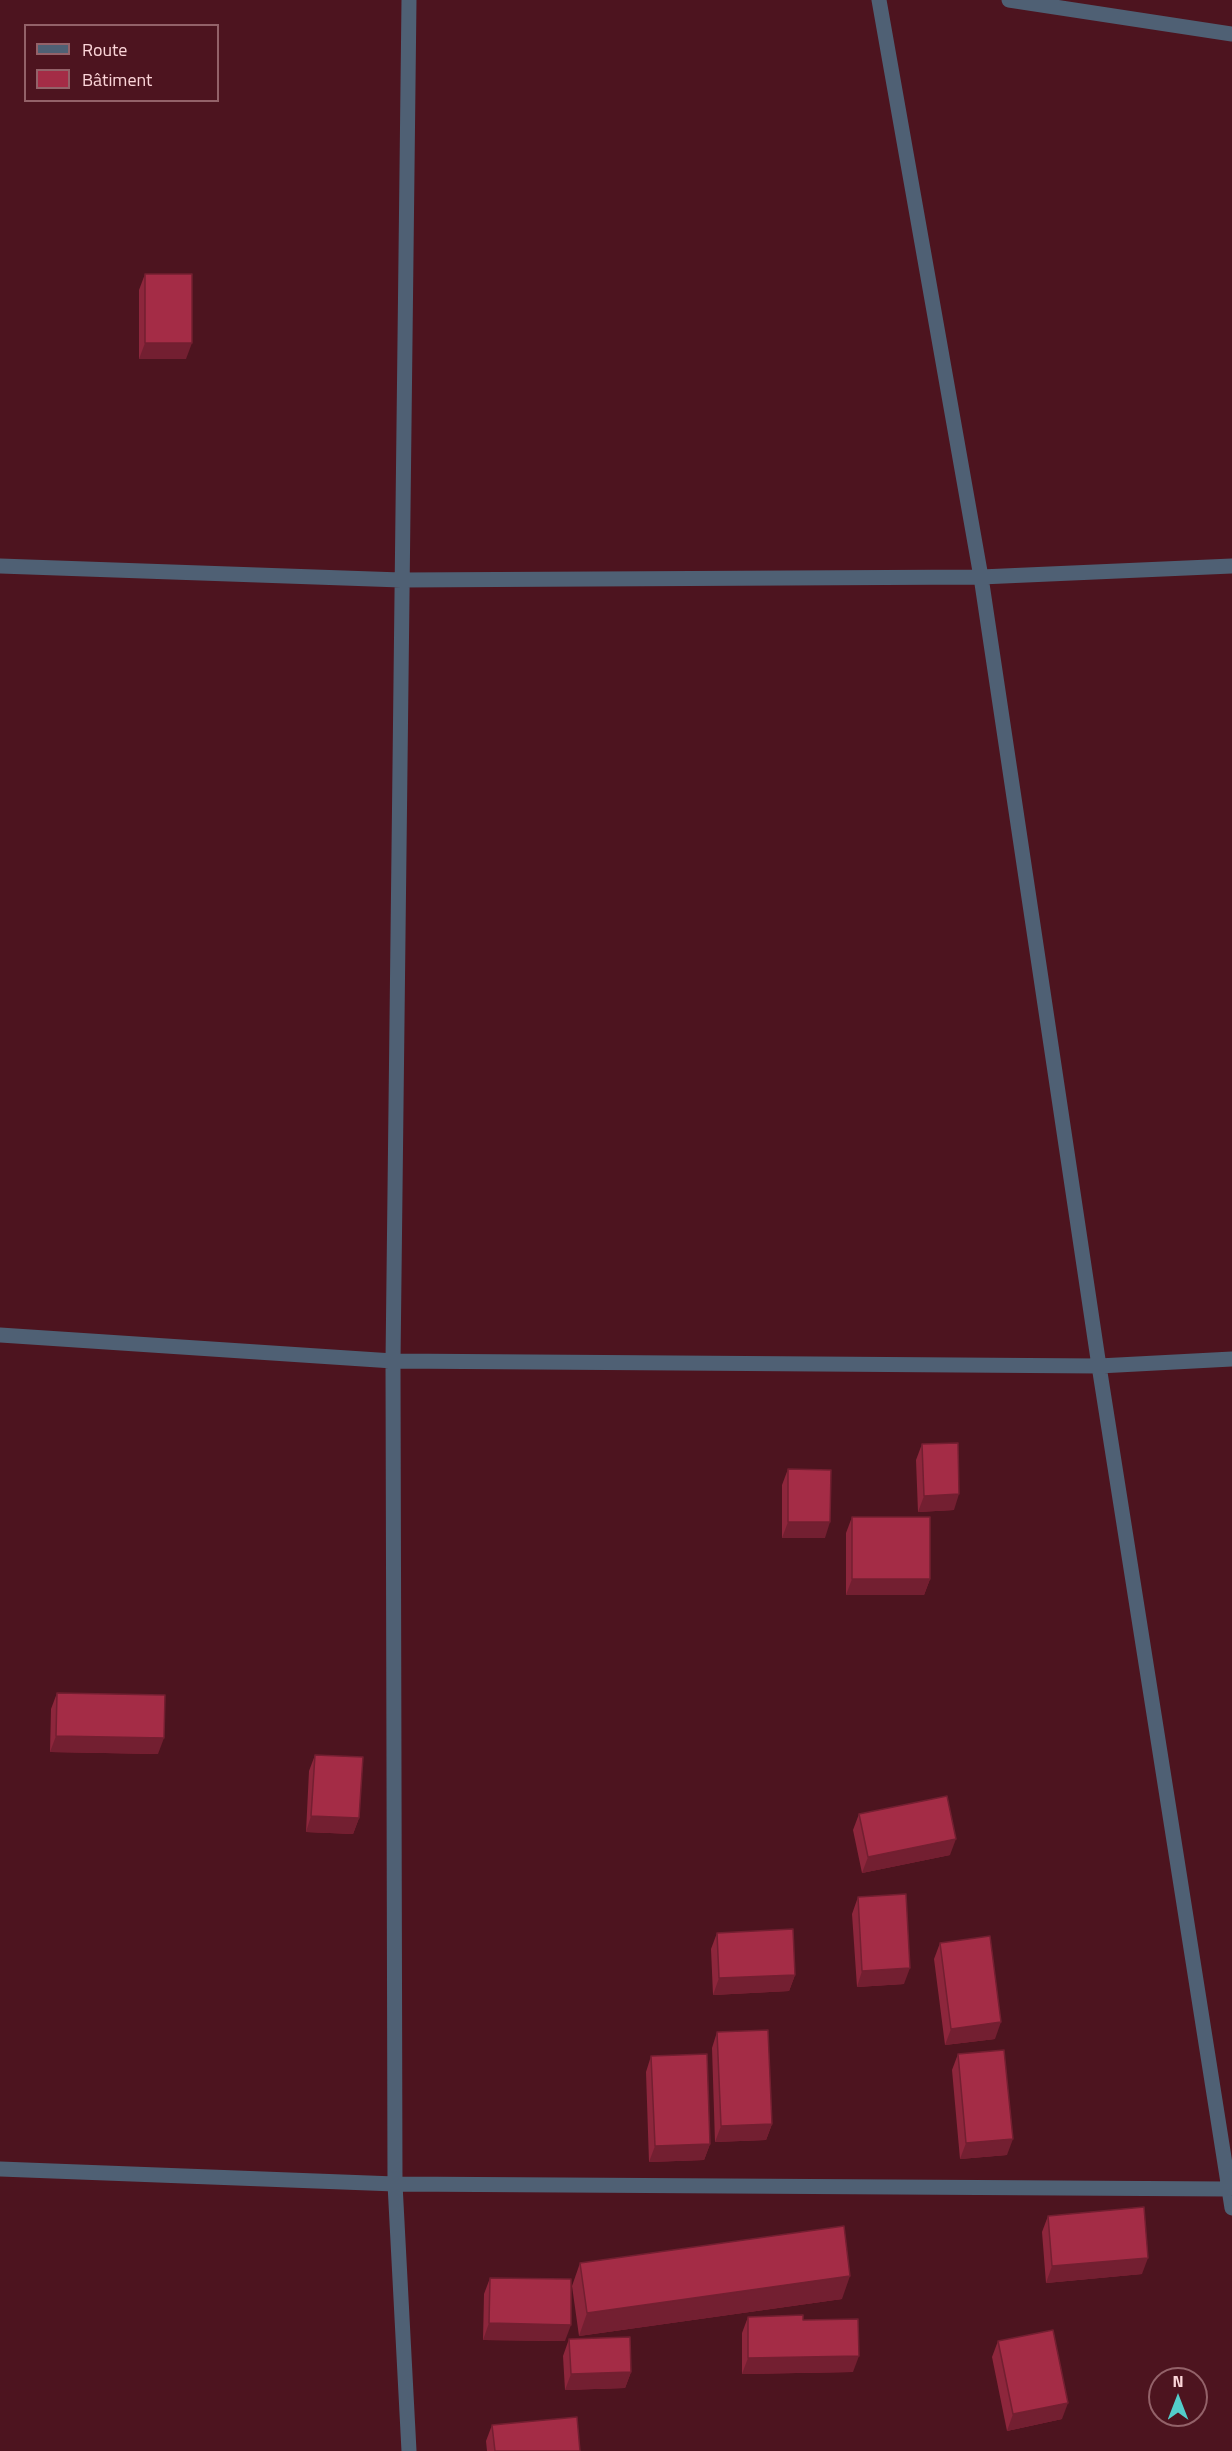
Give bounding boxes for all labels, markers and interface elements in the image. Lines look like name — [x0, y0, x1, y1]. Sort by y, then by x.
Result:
legend — [24, 24, 219, 102]
text: Route — [82, 36, 127, 63]
text: Bâtiment — [82, 66, 152, 93]
north arrow — [1148, 2367, 1208, 2427]
text: N — [1172, 2369, 1184, 2393]

